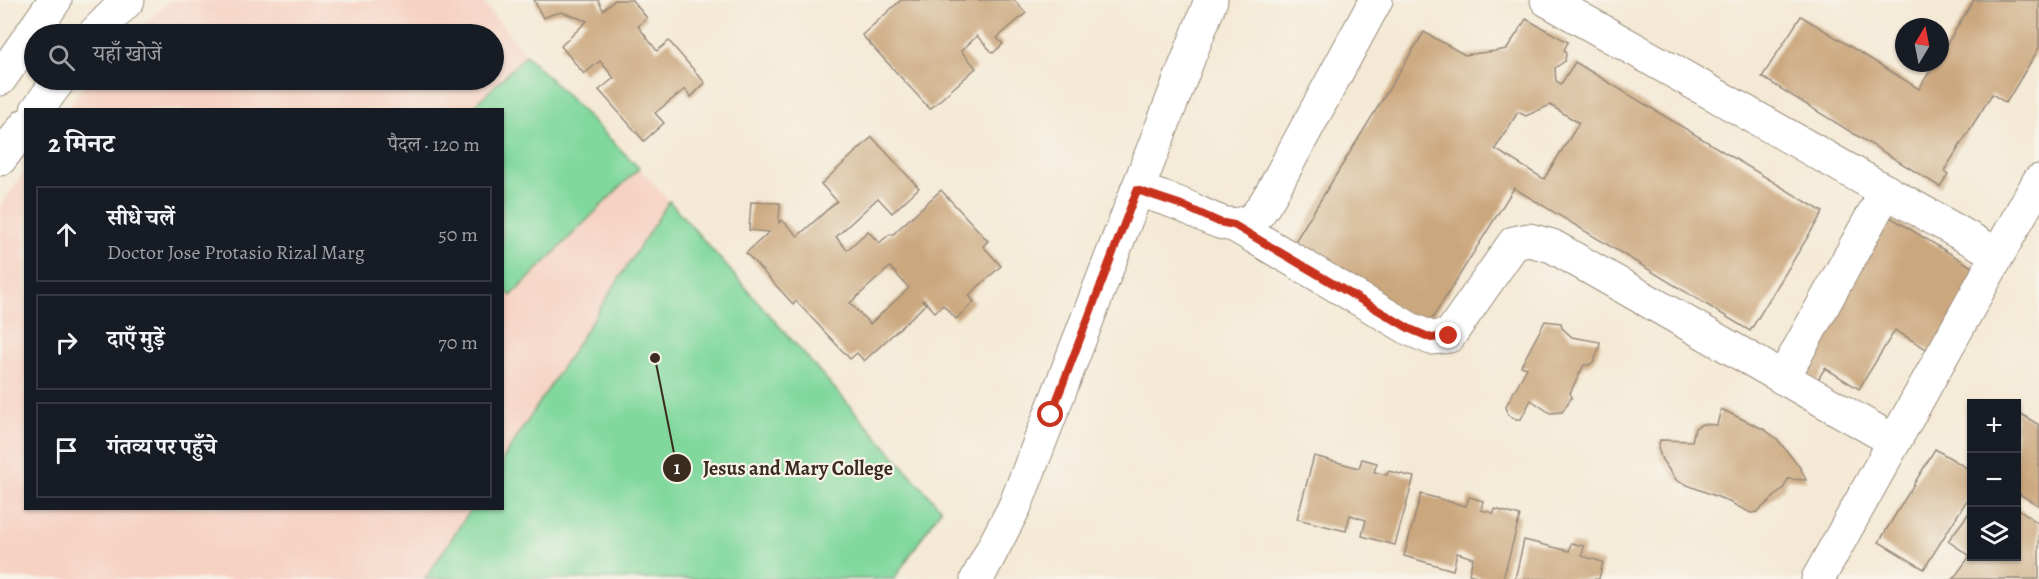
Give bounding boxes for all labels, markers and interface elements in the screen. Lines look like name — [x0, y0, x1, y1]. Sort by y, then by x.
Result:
north arrow — [1895, 18, 1949, 72]
search box — [24, 24, 504, 90]
text: यहाँ खोजें — [93, 39, 162, 69]
icon: search — [45, 41, 78, 74]
text: 2 मिनट — [48, 126, 114, 161]
text: पैदल · 120 m — [388, 131, 480, 158]
text: सीधे चलें — [107, 203, 175, 233]
icon: ahead — [50, 218, 83, 251]
text: 50 m — [438, 221, 478, 248]
text: Doctor Jose Protasio Rizal Marg — [107, 239, 365, 266]
route end — [1435, 322, 1461, 348]
text: दाएँ मुड़ें — [107, 324, 165, 354]
icon: right — [50, 326, 83, 359]
text: 70 m — [438, 329, 478, 356]
map controls — [1967, 399, 2021, 561]
button: + — [1967, 399, 2021, 453]
route start — [1037, 401, 1063, 427]
text: गंतव्य पर पहुँचे — [107, 432, 216, 462]
icon: arrive — [50, 434, 83, 467]
callout: Jesus and Mary College — [662, 449, 905, 487]
button: − — [1967, 453, 2021, 507]
text: Jesus and Mary College — [703, 455, 893, 482]
text: 1 — [674, 456, 681, 480]
button: layers — [1967, 507, 2021, 561]

